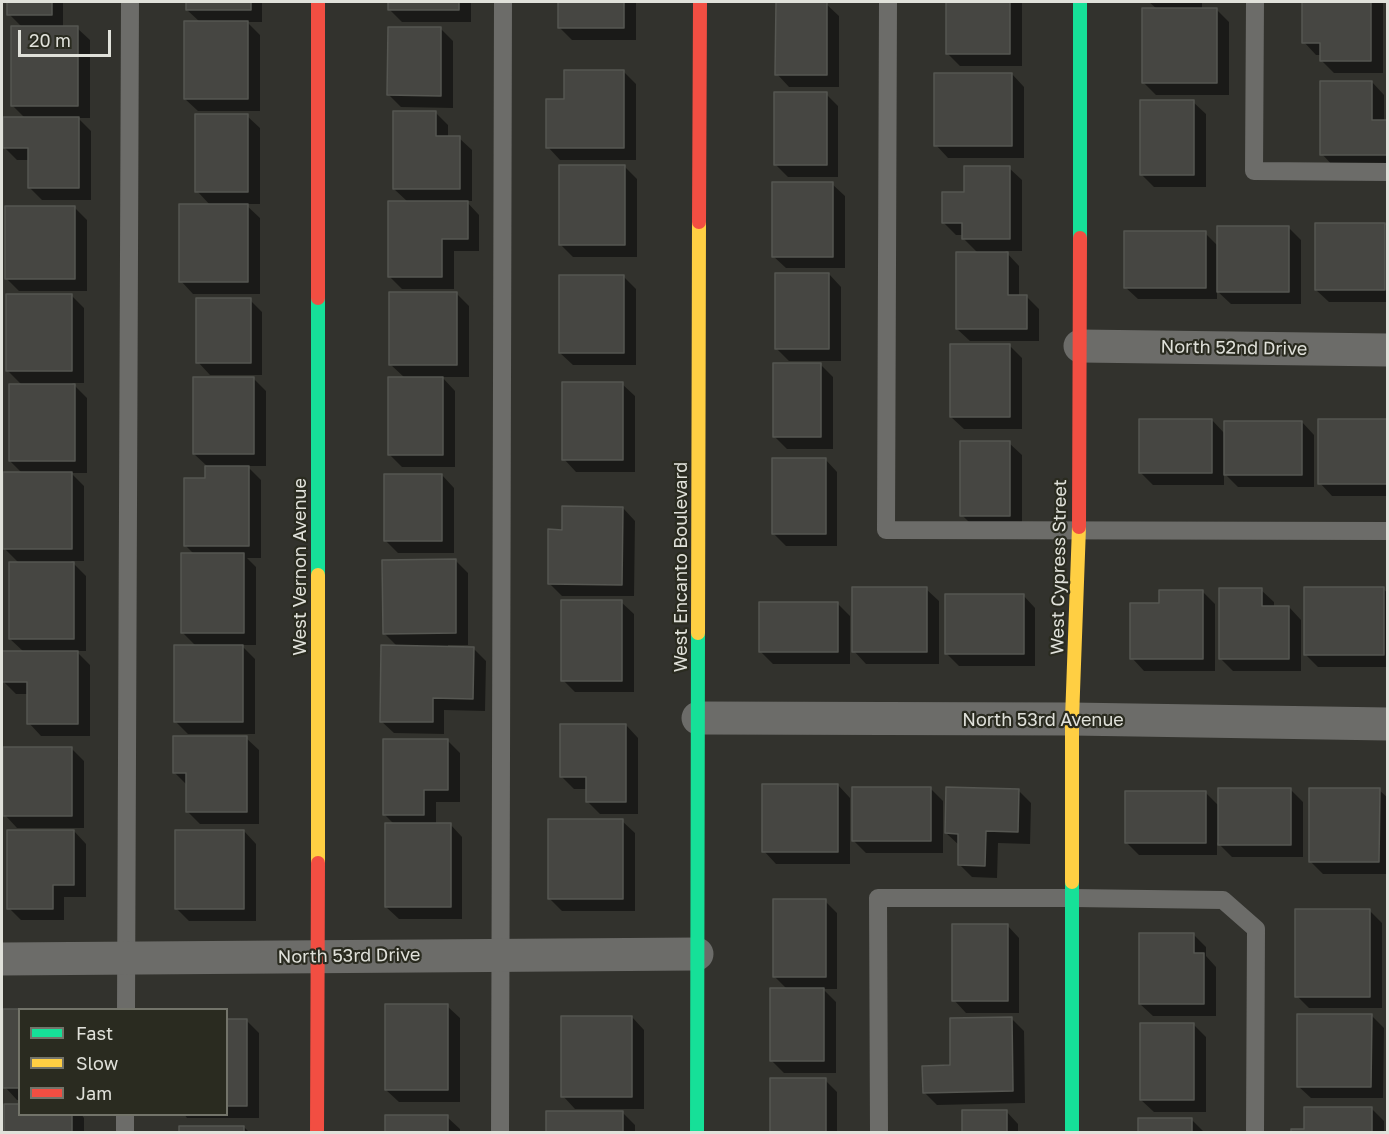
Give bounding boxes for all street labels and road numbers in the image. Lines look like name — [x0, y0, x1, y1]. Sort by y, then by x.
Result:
street label: North 52nd Drive — [1160, 336, 1308, 360]
street label: West Encanto Boulevard — [670, 462, 692, 672]
street label: West Vernon Avenue — [289, 478, 311, 656]
street label: West Cypress Street — [1047, 479, 1071, 655]
street label: North 53rd Avenue — [962, 709, 1124, 731]
street label: North 53rd Drive — [278, 944, 420, 968]

